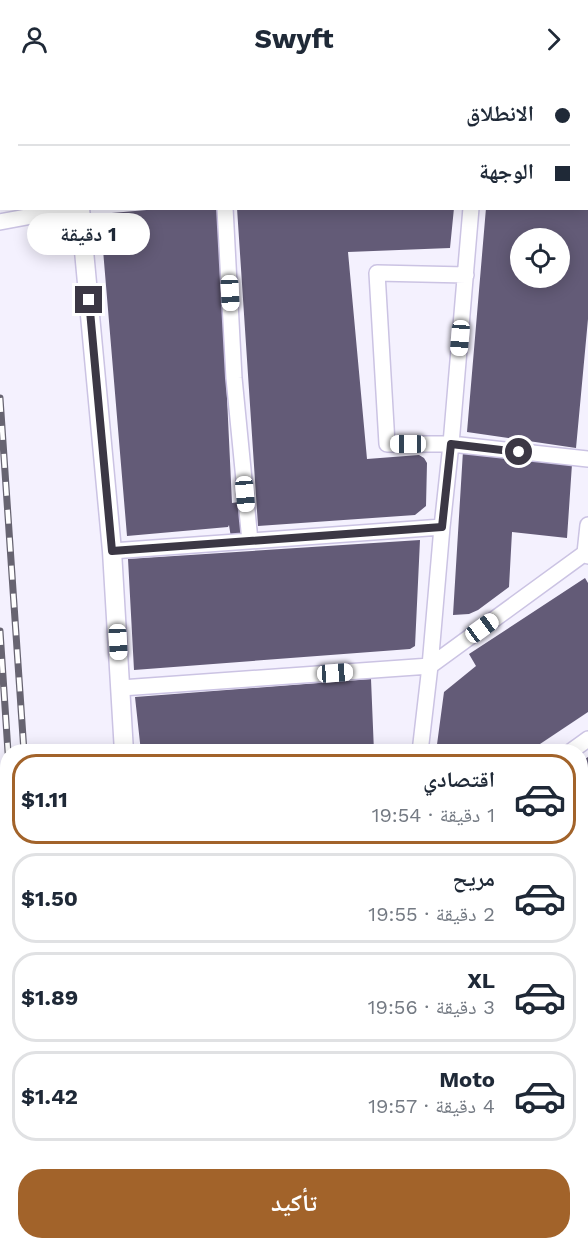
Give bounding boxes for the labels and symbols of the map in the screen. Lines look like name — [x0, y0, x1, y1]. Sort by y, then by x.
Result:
callout: 1 دقيقة — [28, 213, 150, 255]
car — [220, 275, 240, 311]
route end — [75, 286, 102, 313]
car — [449, 319, 471, 357]
car — [390, 435, 426, 453]
route start — [505, 438, 532, 465]
car — [234, 475, 256, 513]
car — [462, 610, 502, 646]
car — [108, 624, 128, 660]
car — [316, 663, 354, 683]

